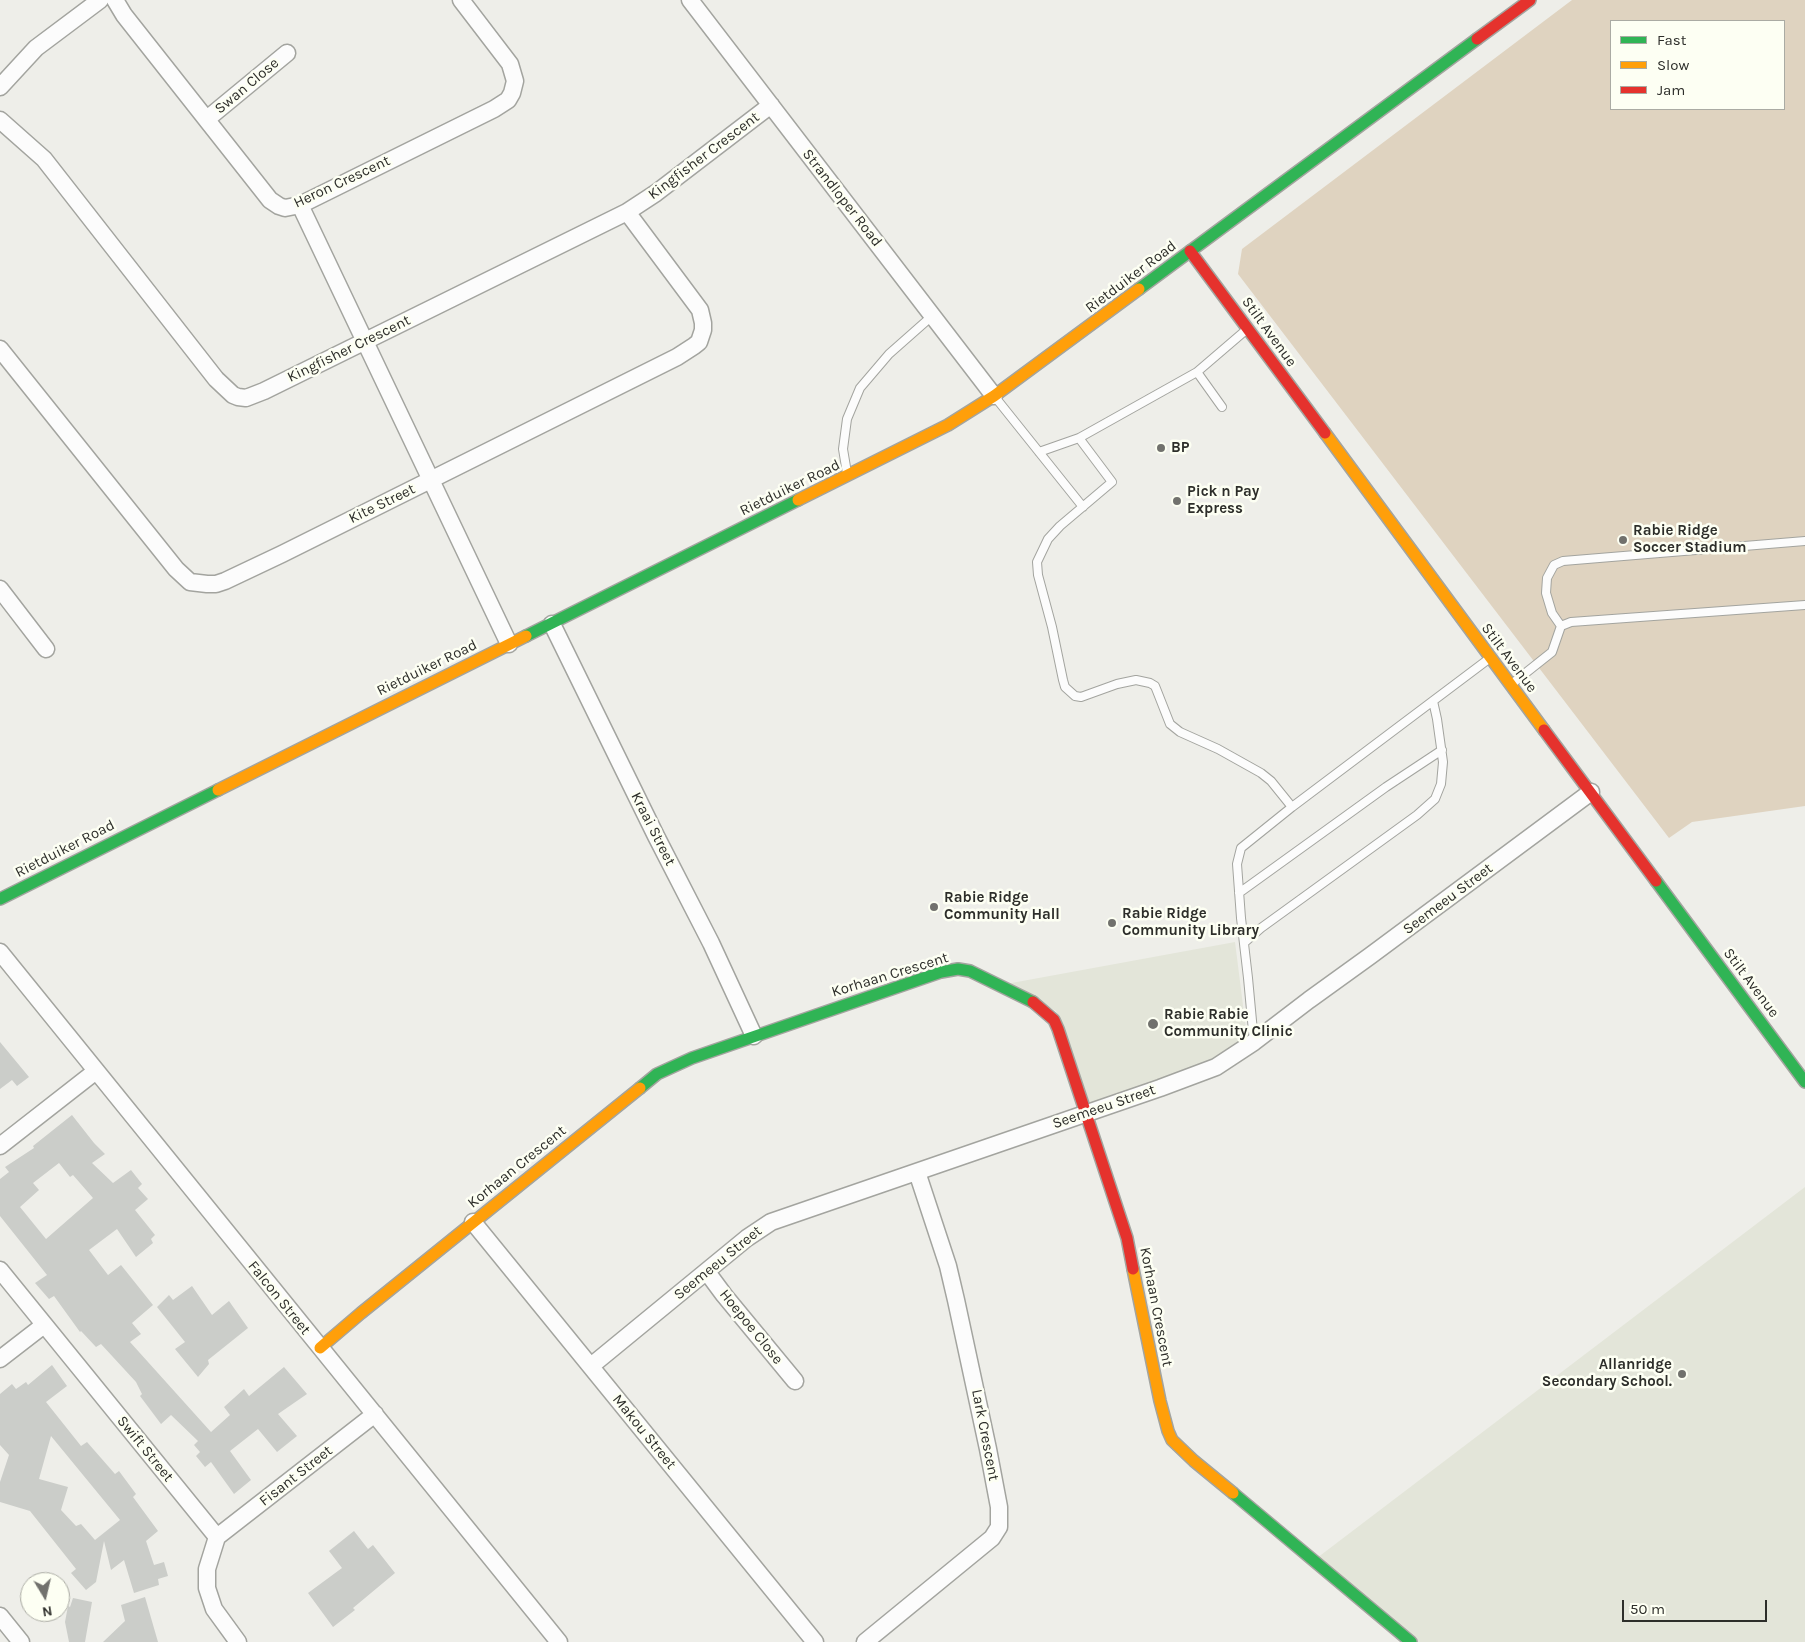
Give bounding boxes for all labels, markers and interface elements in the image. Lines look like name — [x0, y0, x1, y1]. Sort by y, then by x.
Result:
legend — [1610, 20, 1785, 110]
text: Fast — [1657, 31, 1686, 49]
street label: Swan Close — [211, 54, 283, 118]
text: Slow — [1657, 56, 1689, 74]
text: Jam — [1657, 81, 1685, 99]
street label: Kingfisher Crescent — [645, 108, 763, 204]
street label: Strandloper Road — [798, 146, 886, 250]
street label: Heron Crescent — [291, 152, 393, 212]
street label: Rietduiker Road — [1082, 237, 1180, 317]
street label: Stilt Avenue — [1238, 294, 1300, 370]
street label: Kingfisher Crescent — [285, 311, 413, 387]
place label: BP — [1171, 439, 1189, 457]
marker: BP — [1155, 442, 1167, 454]
street label: Rietduiker Road — [737, 456, 843, 520]
street label: Kite Street — [346, 480, 418, 528]
place label: Pick n Pay Express — [1187, 483, 1259, 518]
marker: Pick n Pay Express — [1171, 495, 1183, 507]
place label: Rabie Ridge Soccer Stadium — [1633, 522, 1747, 557]
marker: Rabie Ridge Soccer Stadium — [1617, 534, 1629, 546]
street label: Stilt Avenue — [1477, 620, 1541, 696]
street label: Rietduiker Road — [374, 636, 480, 700]
street label: Kraai Street — [627, 789, 679, 869]
street label: Rietduiker Road — [12, 816, 118, 882]
street label: Seemeeu Street — [1400, 859, 1496, 939]
place label: Rabie Ridge Community Hall — [944, 889, 1060, 924]
marker: Rabie Ridge Community Hall — [928, 901, 940, 913]
place label: Rabie Ridge Community Library — [1122, 905, 1259, 940]
marker: Rabie Ridge Community Library — [1106, 917, 1118, 929]
street label: Stilt Avenue — [1719, 945, 1783, 1021]
street label: Korhaan Crescent — [829, 949, 951, 1001]
place label: Rabie Rabie Community Clinic — [1164, 1006, 1293, 1041]
marker: Rabie Rabie Community Clinic — [1146, 1017, 1160, 1031]
street label: Seemeeu Street — [1050, 1081, 1158, 1133]
street label: Korhaan Crescent — [464, 1122, 570, 1212]
street label: Seemeeu Street — [670, 1222, 766, 1304]
street label: Korhaan Crescent — [1136, 1246, 1176, 1368]
street label: Falcon Street — [244, 1257, 314, 1339]
street label: Hoepoe Close — [715, 1286, 787, 1368]
place label: Allanridge Secondary School. — [1542, 1356, 1672, 1391]
marker: Allanridge Secondary School. — [1676, 1368, 1688, 1380]
street label: Lark Crescent — [967, 1388, 1003, 1482]
street label: Makou Street — [608, 1391, 680, 1473]
street label: Swift Street — [113, 1412, 177, 1486]
street label: Fisant Street — [256, 1442, 336, 1510]
north arrow — [20, 1572, 70, 1622]
scale bar — [1625, 1590, 1770, 1622]
text: 50 m — [1630, 1600, 1665, 1618]
text: N — [41, 1602, 54, 1621]

